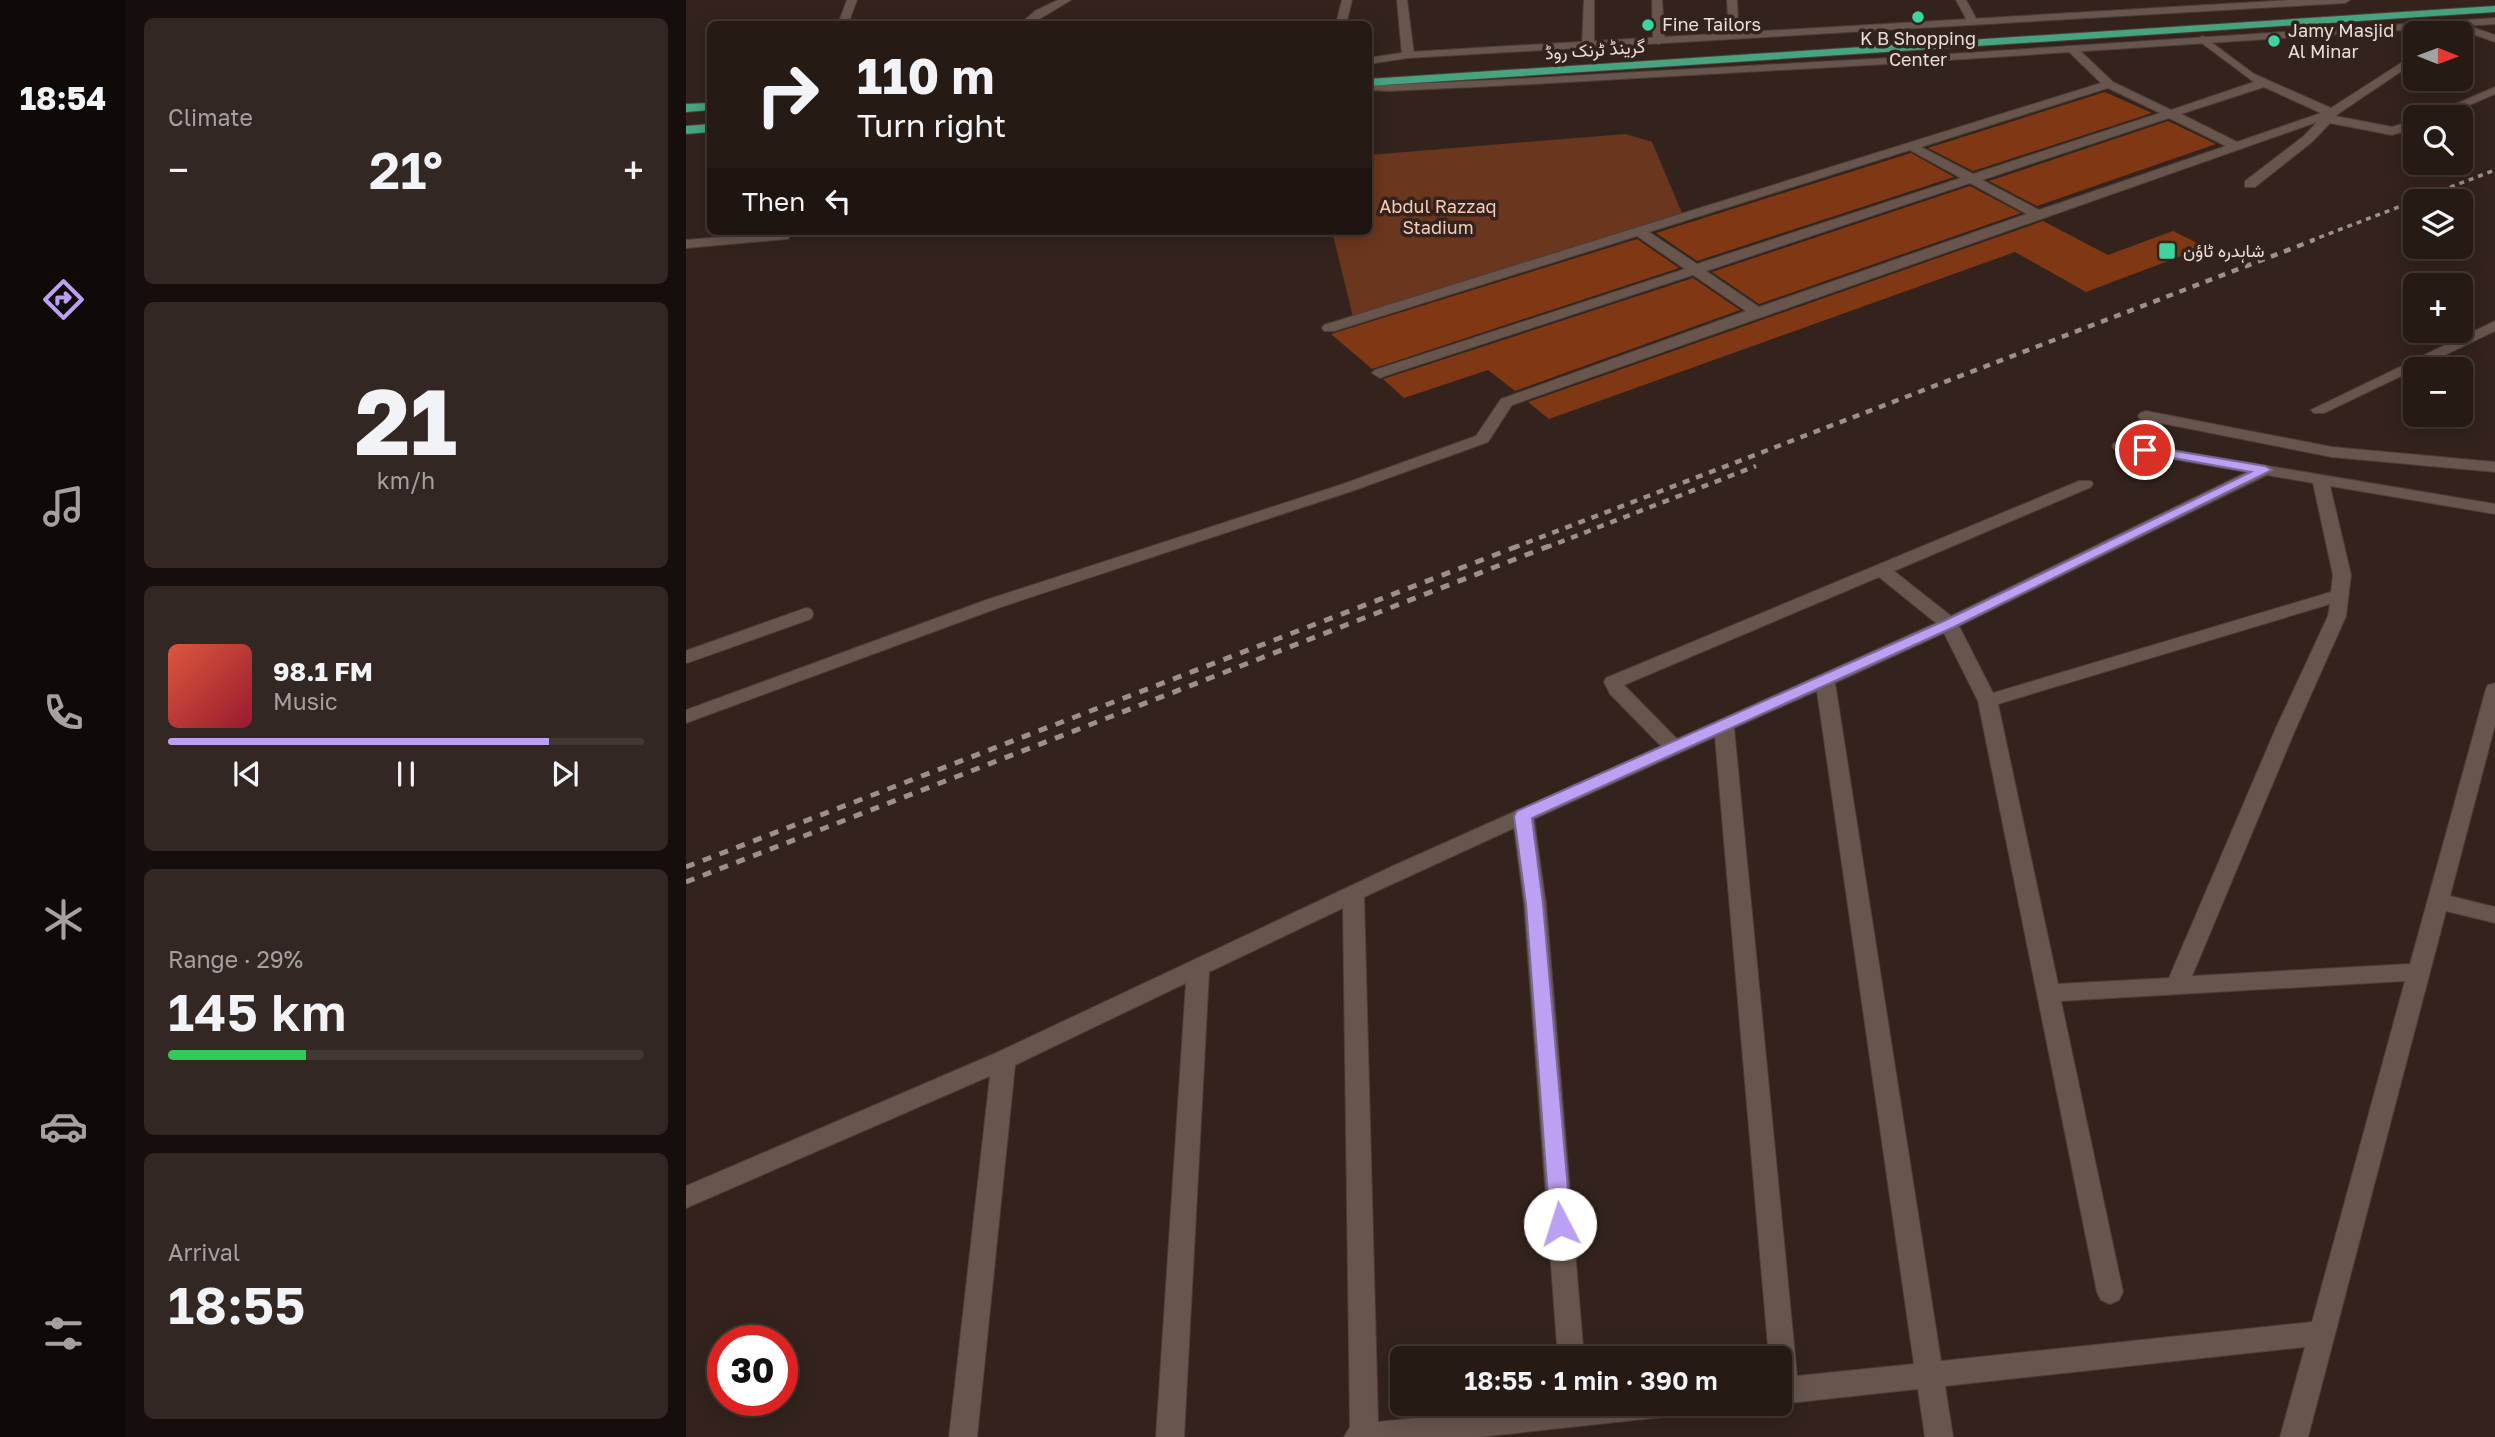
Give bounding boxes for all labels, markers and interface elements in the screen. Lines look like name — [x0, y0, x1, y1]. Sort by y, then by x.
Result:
marker: K B Shopping Center — [1910, 9, 1926, 25]
place label: Fine Tailors — [1662, 13, 1761, 35]
marker: Fine Tailors — [1640, 17, 1656, 33]
place label: Jamy Masjid Al Minar — [2288, 19, 2394, 62]
north arrow — [2403, 21, 2473, 91]
map controls — [2403, 21, 2473, 427]
place label: K B Shopping Center — [1860, 27, 1976, 70]
marker: Jamy Masjid Al Minar — [2266, 33, 2282, 49]
street label: گرینڈ ٹرنک روڈ — [1544, 35, 1646, 64]
text: 110 m — [857, 46, 994, 105]
icon: right — [742, 49, 833, 140]
text: 18:54 — [20, 79, 106, 117]
text: Climate — [168, 103, 253, 131]
button: search — [2403, 105, 2473, 175]
text: Turn right — [857, 106, 1006, 144]
text: 21° — [369, 138, 443, 200]
text: − — [168, 147, 189, 192]
text: + — [623, 147, 644, 192]
icon: left — [819, 182, 857, 220]
text: Then — [742, 186, 805, 217]
button: layers — [2403, 189, 2473, 259]
park label: Abdul Razzaq Stadium — [1379, 195, 1497, 238]
place label: شاہدرہ ٹاؤن — [2183, 239, 2264, 263]
marker: شاہدرہ ٹاؤن — [2157, 241, 2177, 261]
button: + — [2403, 273, 2473, 343]
icon: directions — [39, 275, 88, 324]
button: − — [2403, 357, 2473, 427]
text: 21 — [355, 366, 457, 475]
pin — [2115, 420, 2175, 480]
icon: arrive — [2126, 431, 2164, 469]
text: km/h — [377, 466, 435, 494]
icon: music — [39, 482, 88, 531]
text: 98.1 FM — [273, 656, 373, 687]
text: Music — [273, 687, 338, 715]
icon: phone — [39, 688, 88, 737]
icon: previous — [228, 755, 266, 793]
icon: pause — [387, 755, 425, 793]
icon: next — [546, 755, 584, 793]
icon: climate — [39, 895, 88, 944]
text: Range · 29% — [168, 945, 303, 973]
text: 145 km — [168, 980, 346, 1042]
icon: car — [39, 1102, 88, 1151]
position arrow — [1523, 1187, 1597, 1261]
text: Arrival — [168, 1238, 240, 1266]
text: 18:55 — [168, 1273, 305, 1335]
icon: filters — [39, 1309, 88, 1358]
speed limit sign: 30 — [707, 1325, 798, 1416]
text: 18:55 · 1 min · 390 m — [1464, 1365, 1718, 1396]

